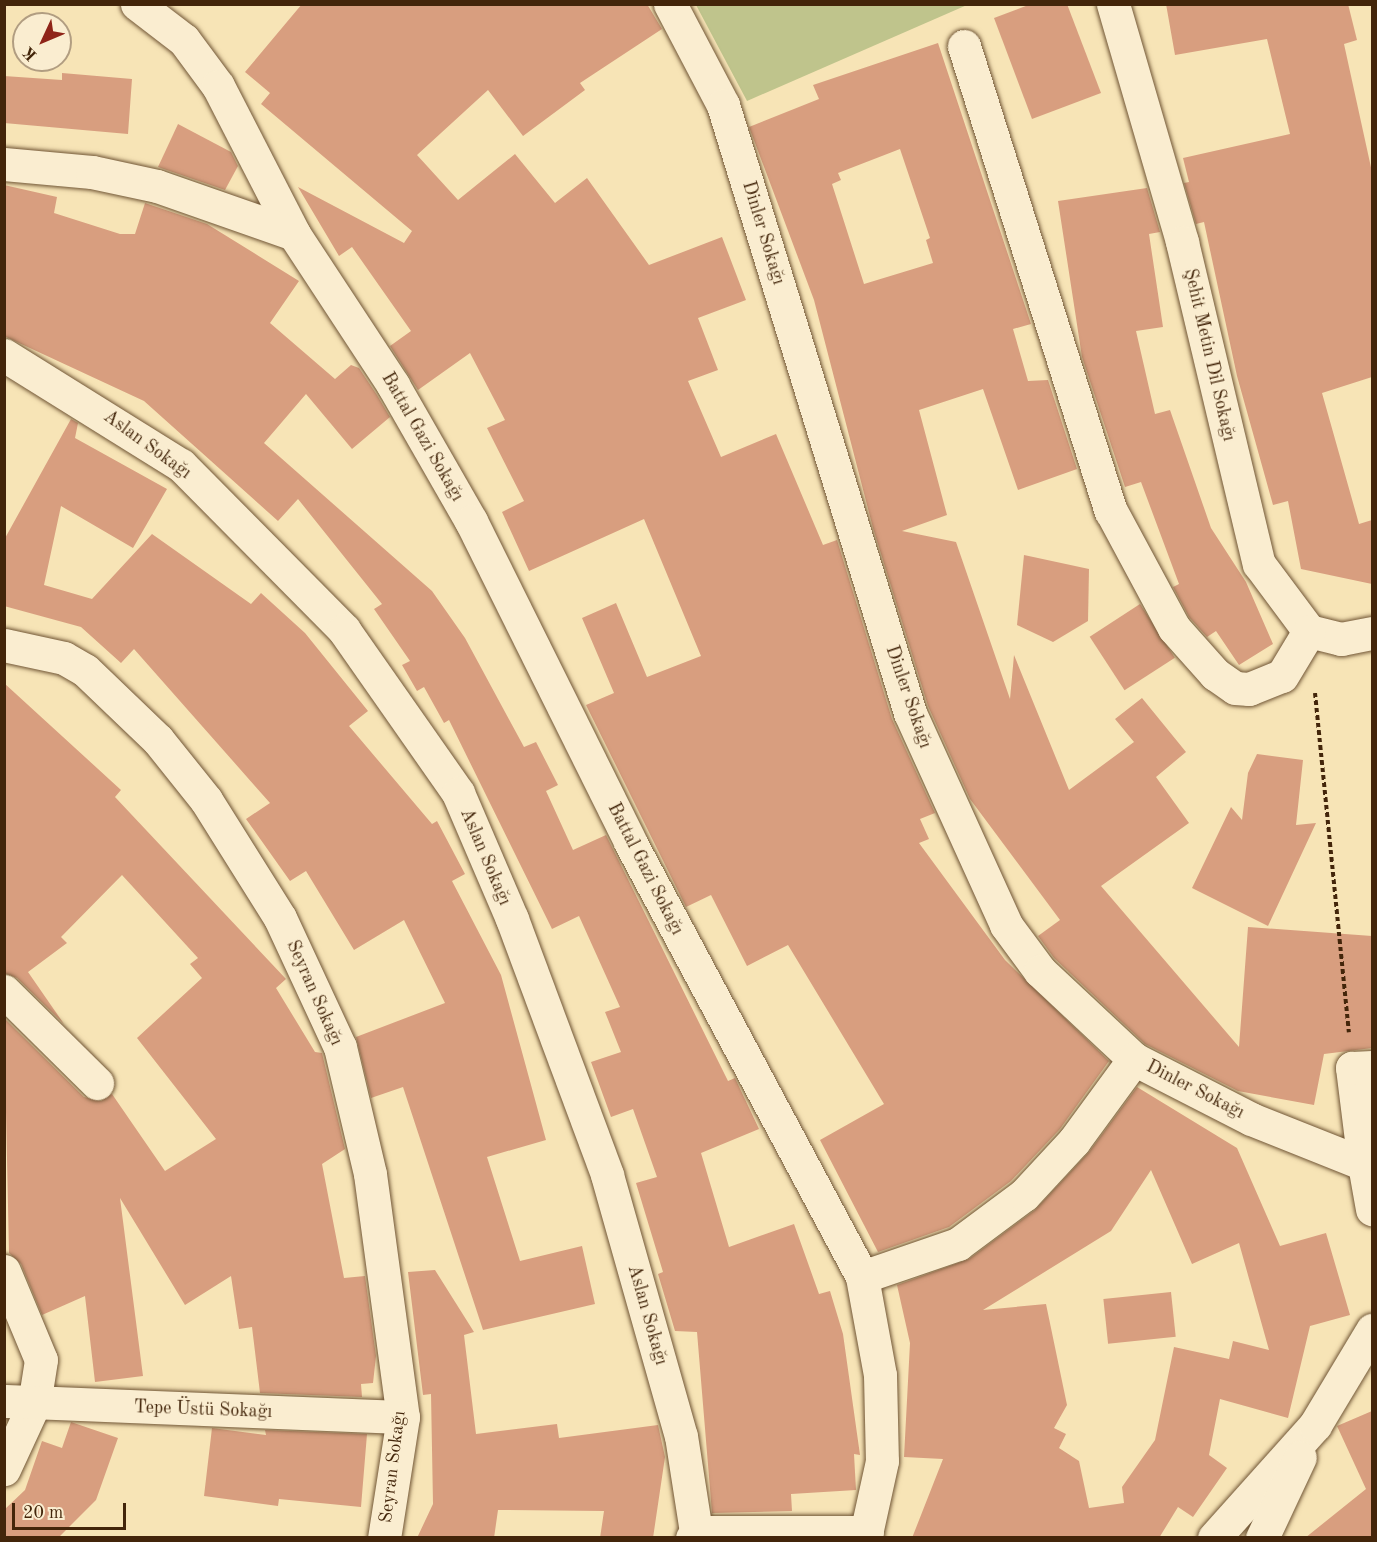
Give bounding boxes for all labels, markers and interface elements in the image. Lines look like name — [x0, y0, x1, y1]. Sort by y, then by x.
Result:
north arrow — [12, 12, 72, 72]
text: K — [20, 43, 41, 63]
street label: Dinler Sokağı — [737, 179, 789, 287]
street label: Şehit Metin Dil Sokağı — [1179, 267, 1239, 443]
street label: Battal Gazi Sokağı — [376, 369, 468, 505]
street label: Aslan Sokağı — [99, 406, 195, 484]
street label: Dinler Sokağı — [880, 643, 936, 751]
street label: Battal Gazi Sokağı — [602, 799, 688, 939]
street label: Aslan Sokağı — [455, 805, 515, 909]
street label: Seyran Sokağı — [281, 937, 347, 1049]
street label: Dinler Sokağı — [1142, 1056, 1248, 1124]
street label: Aslan Sokağı — [622, 1263, 672, 1367]
street label: Tepe Üstü Sokağı — [134, 1397, 272, 1423]
street label: Seyran Sokağı — [375, 1410, 411, 1524]
scale bar — [15, 1491, 129, 1529]
text: 20 m — [23, 1504, 63, 1522]

